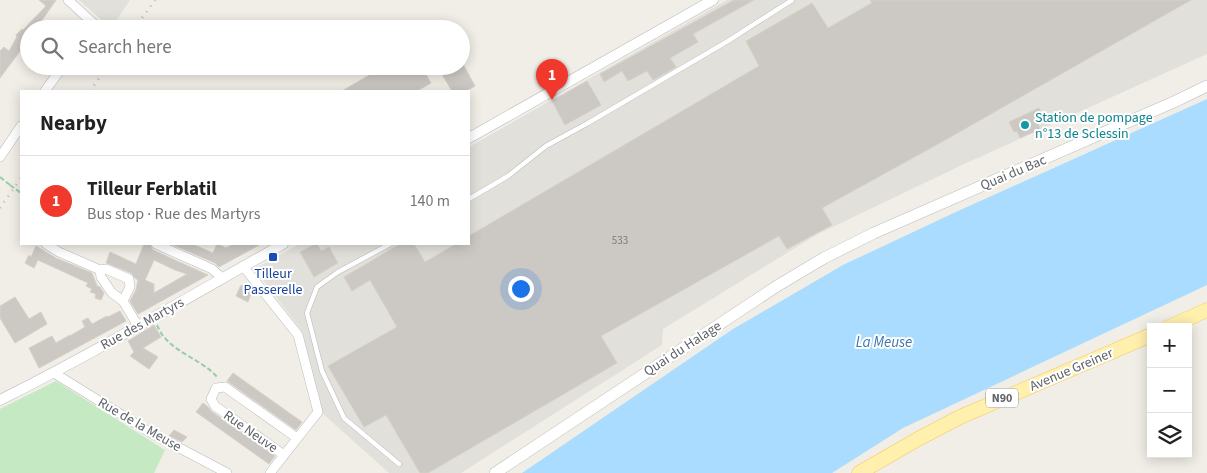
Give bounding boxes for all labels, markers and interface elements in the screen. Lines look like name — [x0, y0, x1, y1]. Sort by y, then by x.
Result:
search box — [20, 20, 470, 75]
icon: search — [38, 34, 66, 62]
text: Search here — [78, 34, 172, 61]
pin: 1 — [536, 59, 568, 100]
text: Nearby — [40, 108, 107, 138]
place label: Station de pompage n°13 de Sclessin — [1035, 108, 1153, 144]
marker: Station de pompage n°13 de Sclessin — [1019, 119, 1031, 131]
street label: Quai du Bac — [977, 150, 1050, 196]
text: Tilleur Ferblatil — [87, 176, 217, 203]
text: 1 — [52, 190, 60, 212]
text: 140 m — [410, 190, 450, 212]
text: Bus stop · Rue des Martyrs — [87, 203, 261, 225]
house number: 533 — [612, 233, 628, 248]
marker: Tilleur Passerelle — [267, 251, 279, 263]
place label: Tilleur Passerelle — [244, 264, 302, 300]
your location — [508, 276, 534, 302]
street label: Rue des Martyrs — [97, 293, 188, 355]
street label: Quai du Halage — [640, 316, 725, 381]
map controls — [1147, 323, 1192, 458]
button: + — [1147, 323, 1192, 368]
water label: La Meuse — [856, 332, 912, 353]
street label: Avenue Greiner — [1026, 343, 1116, 397]
button: − — [1147, 368, 1192, 413]
road number: N90 — [986, 388, 1018, 408]
street label: Rue de la Meuse — [94, 393, 185, 457]
street label: Rue Neuve — [219, 406, 282, 458]
button: layers — [1147, 413, 1192, 458]

